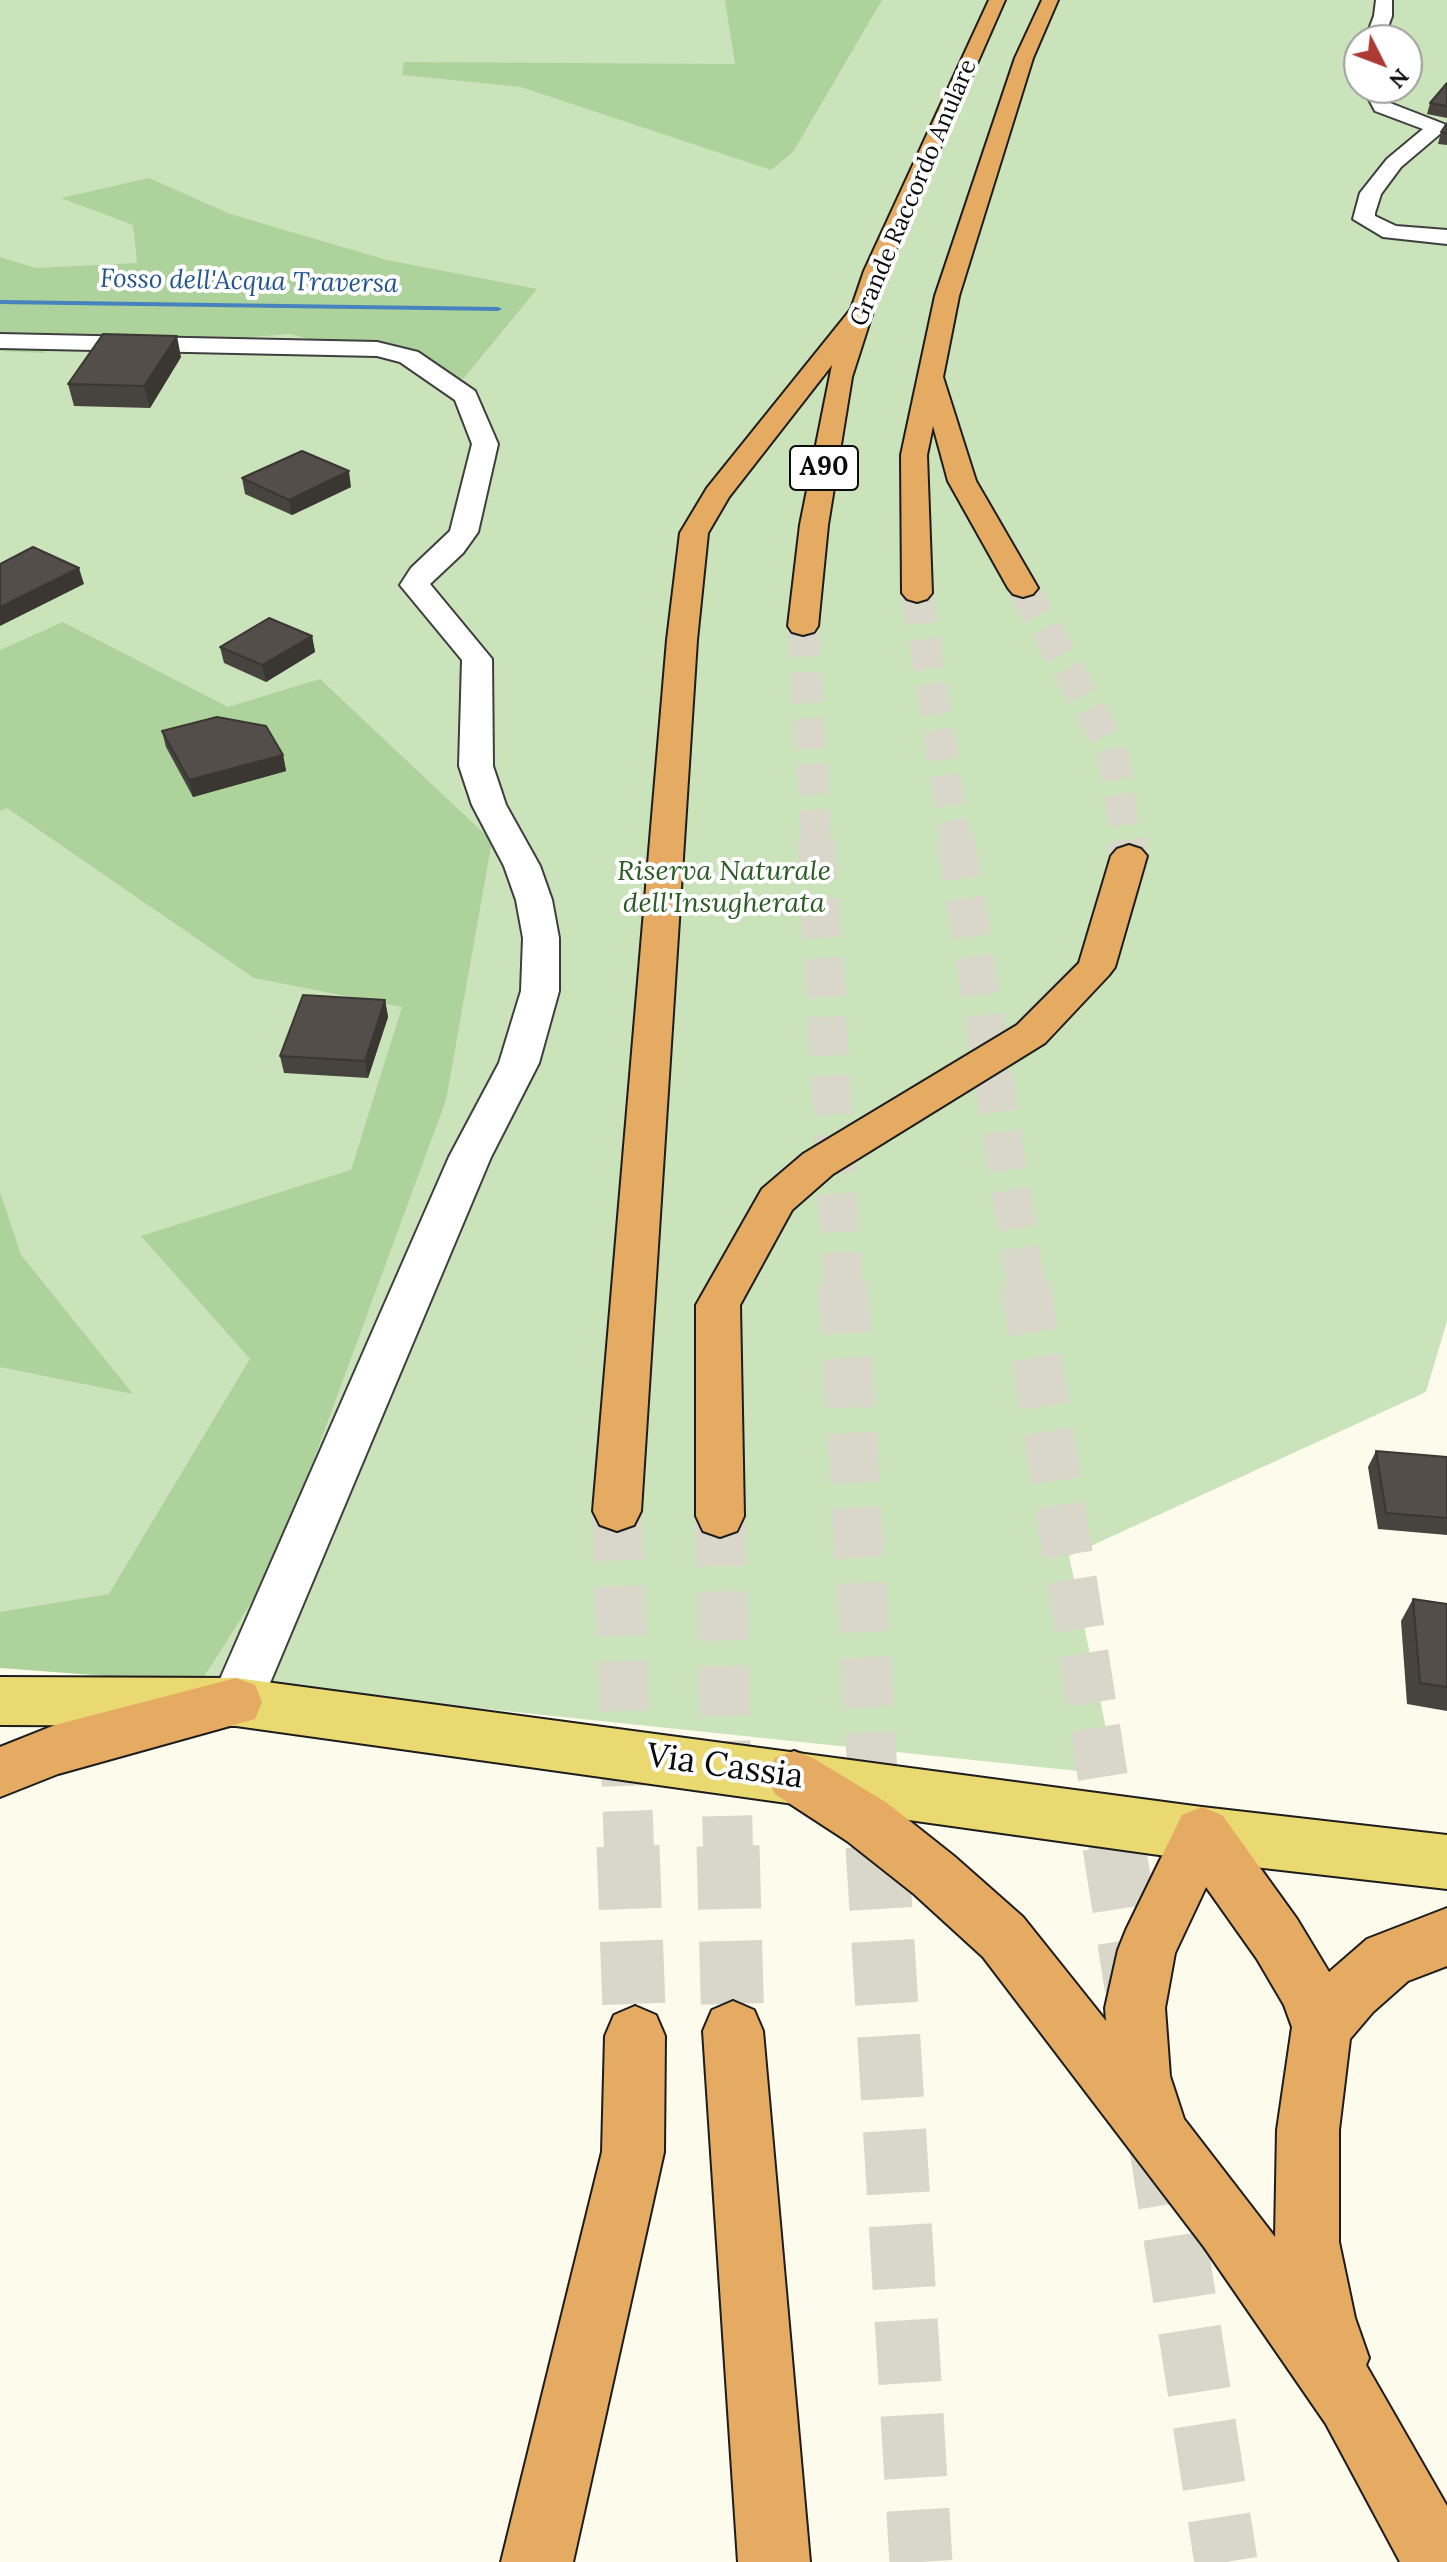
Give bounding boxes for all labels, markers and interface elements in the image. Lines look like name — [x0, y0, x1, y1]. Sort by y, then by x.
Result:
north arrow — [1343, 24, 1423, 104]
street label: Grande Raccordo Anulare — [845, 55, 983, 331]
text: N — [1383, 63, 1415, 94]
water label: Fosso dell'Acqua Traversa — [100, 264, 398, 300]
road number: A90 — [790, 446, 858, 490]
park label: Riserva Naturale dell'Insugherata — [617, 855, 831, 921]
street label: Via Cassia — [644, 1736, 806, 1798]

